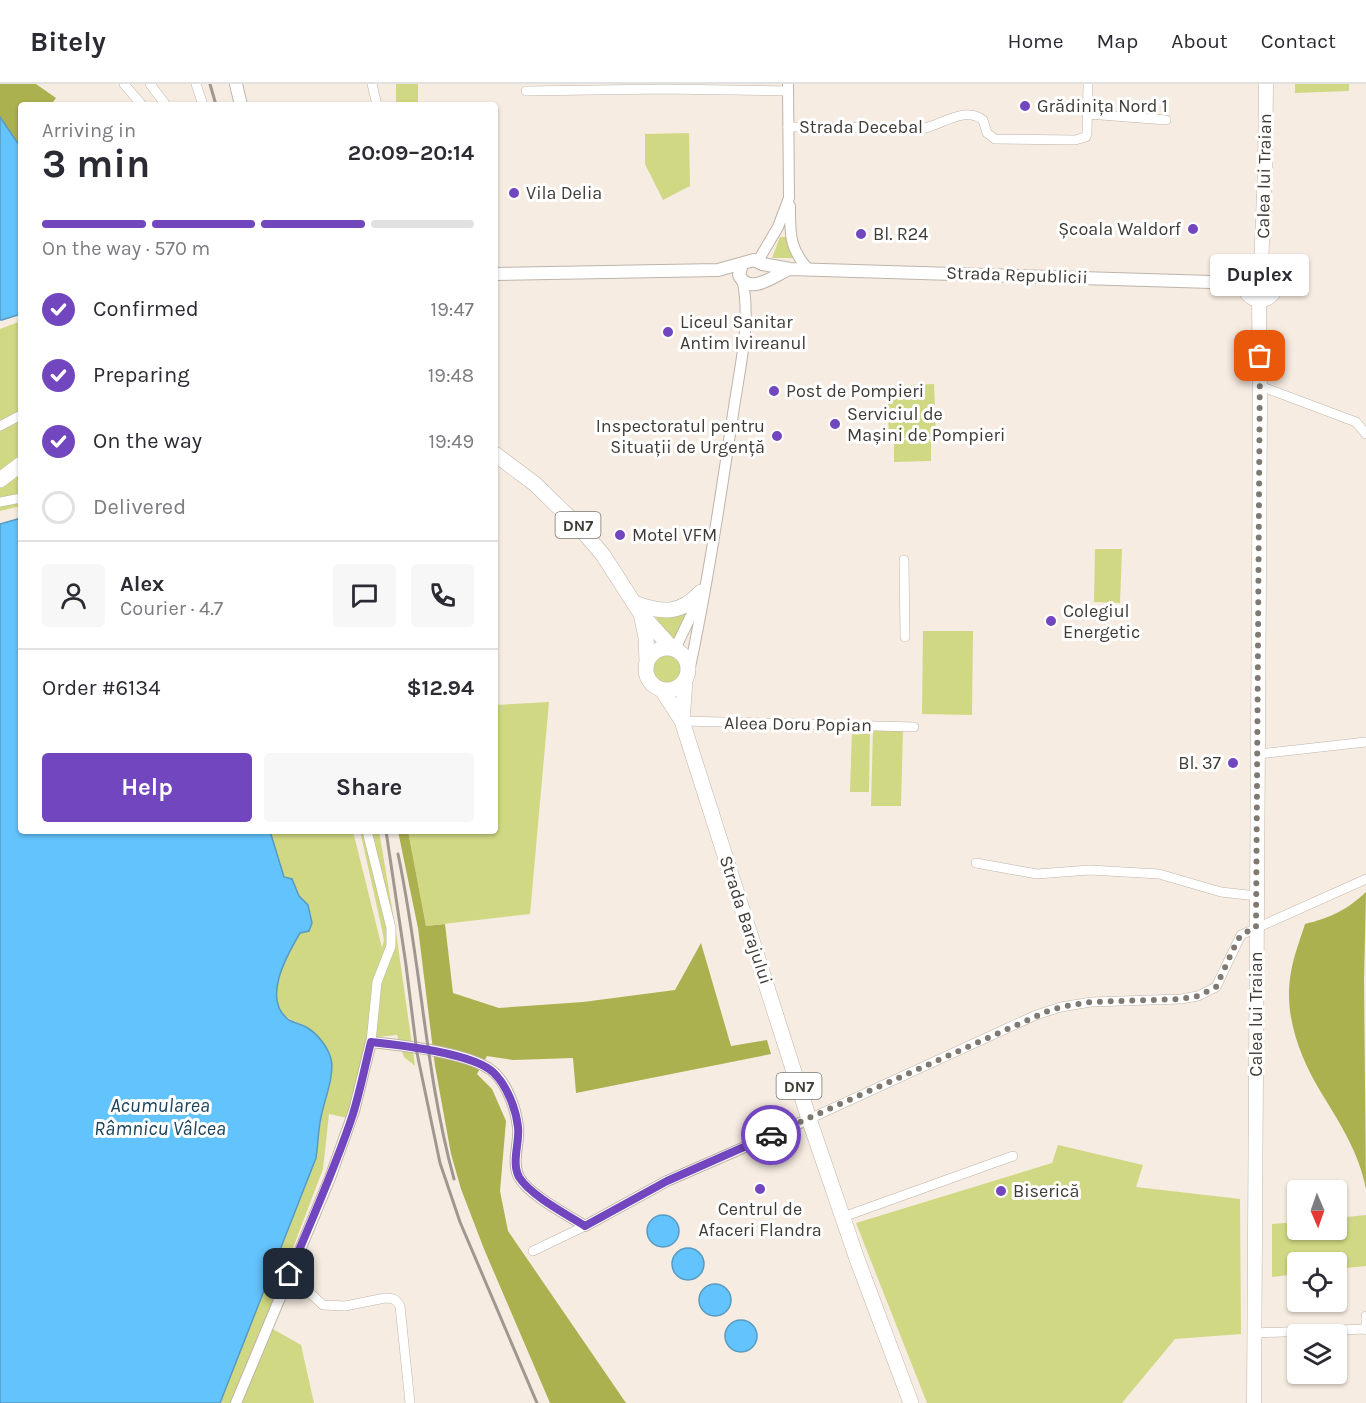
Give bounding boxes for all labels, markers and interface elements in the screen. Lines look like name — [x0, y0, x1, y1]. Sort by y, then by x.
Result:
text: Bitely — [30, 25, 106, 58]
text: Home — [1008, 29, 1064, 53]
text: Map — [1097, 29, 1138, 53]
text: About — [1171, 29, 1228, 53]
text: Contact — [1261, 29, 1336, 53]
place label: Grădinița Nord 1 — [1037, 95, 1168, 117]
marker: Grădinița Nord 1 — [1018, 99, 1032, 113]
street label: Calea lui Traian — [1252, 113, 1276, 239]
street label: Strada Decebal — [799, 116, 923, 138]
text: Arriving in — [42, 119, 136, 142]
text: 20:09–20:14 — [348, 140, 474, 166]
text: 3 min — [42, 141, 150, 187]
place label: Vila Delia — [526, 182, 602, 204]
marker: Vila Delia — [507, 186, 521, 200]
place label: Școala Waldorf — [1058, 218, 1182, 240]
marker: Școala Waldorf — [1186, 222, 1200, 236]
place label: Bl. R24 — [873, 223, 928, 245]
marker: Bl. R24 — [854, 227, 868, 241]
text: On the way · 570 m — [42, 237, 210, 260]
callout: Duplex — [1210, 254, 1310, 296]
street label: Strada Republicii — [946, 262, 1088, 288]
text: Duplex — [1226, 263, 1293, 286]
icon: check — [42, 293, 75, 326]
text: Confirmed — [93, 296, 199, 322]
text: 19:47 — [431, 298, 474, 321]
place label: Liceul Sanitar Antim Ivireanul — [680, 311, 806, 354]
marker: Liceul Sanitar Antim Ivireanul — [661, 325, 675, 339]
pin — [1234, 330, 1285, 381]
icon: bag — [1243, 339, 1276, 372]
icon: check — [42, 359, 75, 392]
text: Preparing — [93, 362, 190, 388]
text: 19:48 — [428, 364, 474, 387]
place label: Post de Pompieri — [786, 380, 924, 402]
marker: Post de Pompieri — [767, 384, 781, 398]
place label: Serviciul de Mașini de Pompieri — [847, 403, 1005, 446]
place label: Inspectoratul pentru Situații de Urgență — [596, 415, 765, 458]
marker: Serviciul de Mașini de Pompieri — [828, 417, 842, 431]
icon: check — [42, 425, 75, 458]
text: On the way — [93, 428, 202, 454]
marker: Inspectoratul pentru Situații de Urgență — [770, 429, 784, 443]
text: 19:49 — [428, 430, 474, 453]
text: Delivered — [93, 494, 186, 520]
road number: DN7 — [556, 512, 600, 538]
place label: Motel VFM — [632, 524, 717, 546]
marker: Motel VFM — [613, 528, 627, 542]
button: person — [42, 564, 105, 627]
button: chat — [333, 564, 396, 627]
button: phone — [411, 564, 474, 627]
text: Alex — [120, 571, 164, 597]
text: Courier · 4.7 — [120, 597, 223, 620]
place label: Colegiul Energetic — [1063, 600, 1140, 643]
marker: Colegiul Energetic — [1044, 614, 1058, 628]
text: Order #6134 — [42, 675, 161, 701]
text: $12.94 — [406, 675, 474, 701]
street label: Aleea Doru Popian — [724, 712, 872, 736]
place label: Bl. 37 — [1178, 752, 1222, 774]
button: Help — [42, 753, 252, 822]
button: Share — [264, 753, 474, 822]
marker: Bl. 37 — [1226, 756, 1240, 770]
street label: Strada Barajului — [715, 853, 777, 987]
street label: Calea lui Traian — [1245, 951, 1267, 1077]
road number: DN7 — [776, 1073, 822, 1099]
water label: Acumularea Râmnicu Vâlcea — [94, 1094, 226, 1140]
courier — [741, 1105, 801, 1165]
icon: car — [755, 1119, 788, 1152]
place label: Biserică — [1013, 1180, 1079, 1202]
north arrow — [1287, 1180, 1347, 1240]
map controls — [1287, 1180, 1347, 1384]
marker: Centrul de Afaceri Flandra — [753, 1182, 767, 1196]
marker: Biserică — [994, 1184, 1008, 1198]
place label: Centrul de Afaceri Flandra — [698, 1198, 822, 1241]
pin — [263, 1248, 314, 1299]
button: locate — [1287, 1252, 1347, 1312]
icon: home — [272, 1257, 305, 1290]
button: layers — [1287, 1324, 1347, 1384]

